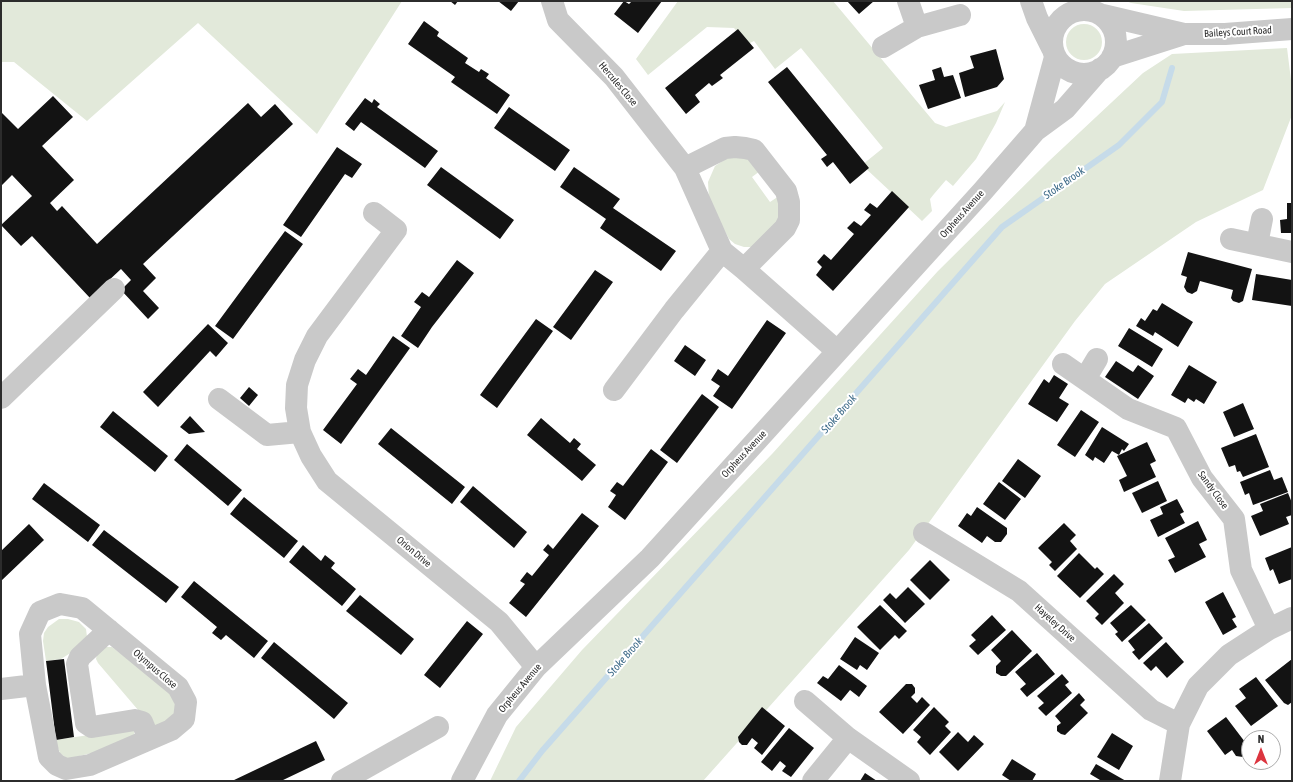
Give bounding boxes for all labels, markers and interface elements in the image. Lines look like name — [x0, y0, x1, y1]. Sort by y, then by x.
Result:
street label: Baileys Court Road — [1204, 24, 1272, 40]
street label: Hercules Close — [596, 60, 640, 108]
water label: Stoke Brook — [1041, 164, 1087, 202]
street label: Orpheus Avenue — [937, 188, 987, 240]
water label: Stoke Brook — [819, 392, 859, 436]
street label: Orpheus Avenue — [719, 428, 769, 480]
street label: Sandy Close — [1195, 469, 1231, 511]
street label: Orion Drive — [394, 534, 434, 570]
street label: Hayeley Drive — [1032, 602, 1078, 644]
water label: Stoke Brook — [605, 635, 645, 679]
street label: Olympus Close — [131, 647, 179, 691]
street label: Orpheus Avenue — [496, 661, 544, 715]
north arrow — [1241, 730, 1281, 770]
text: N — [1258, 733, 1264, 745]

